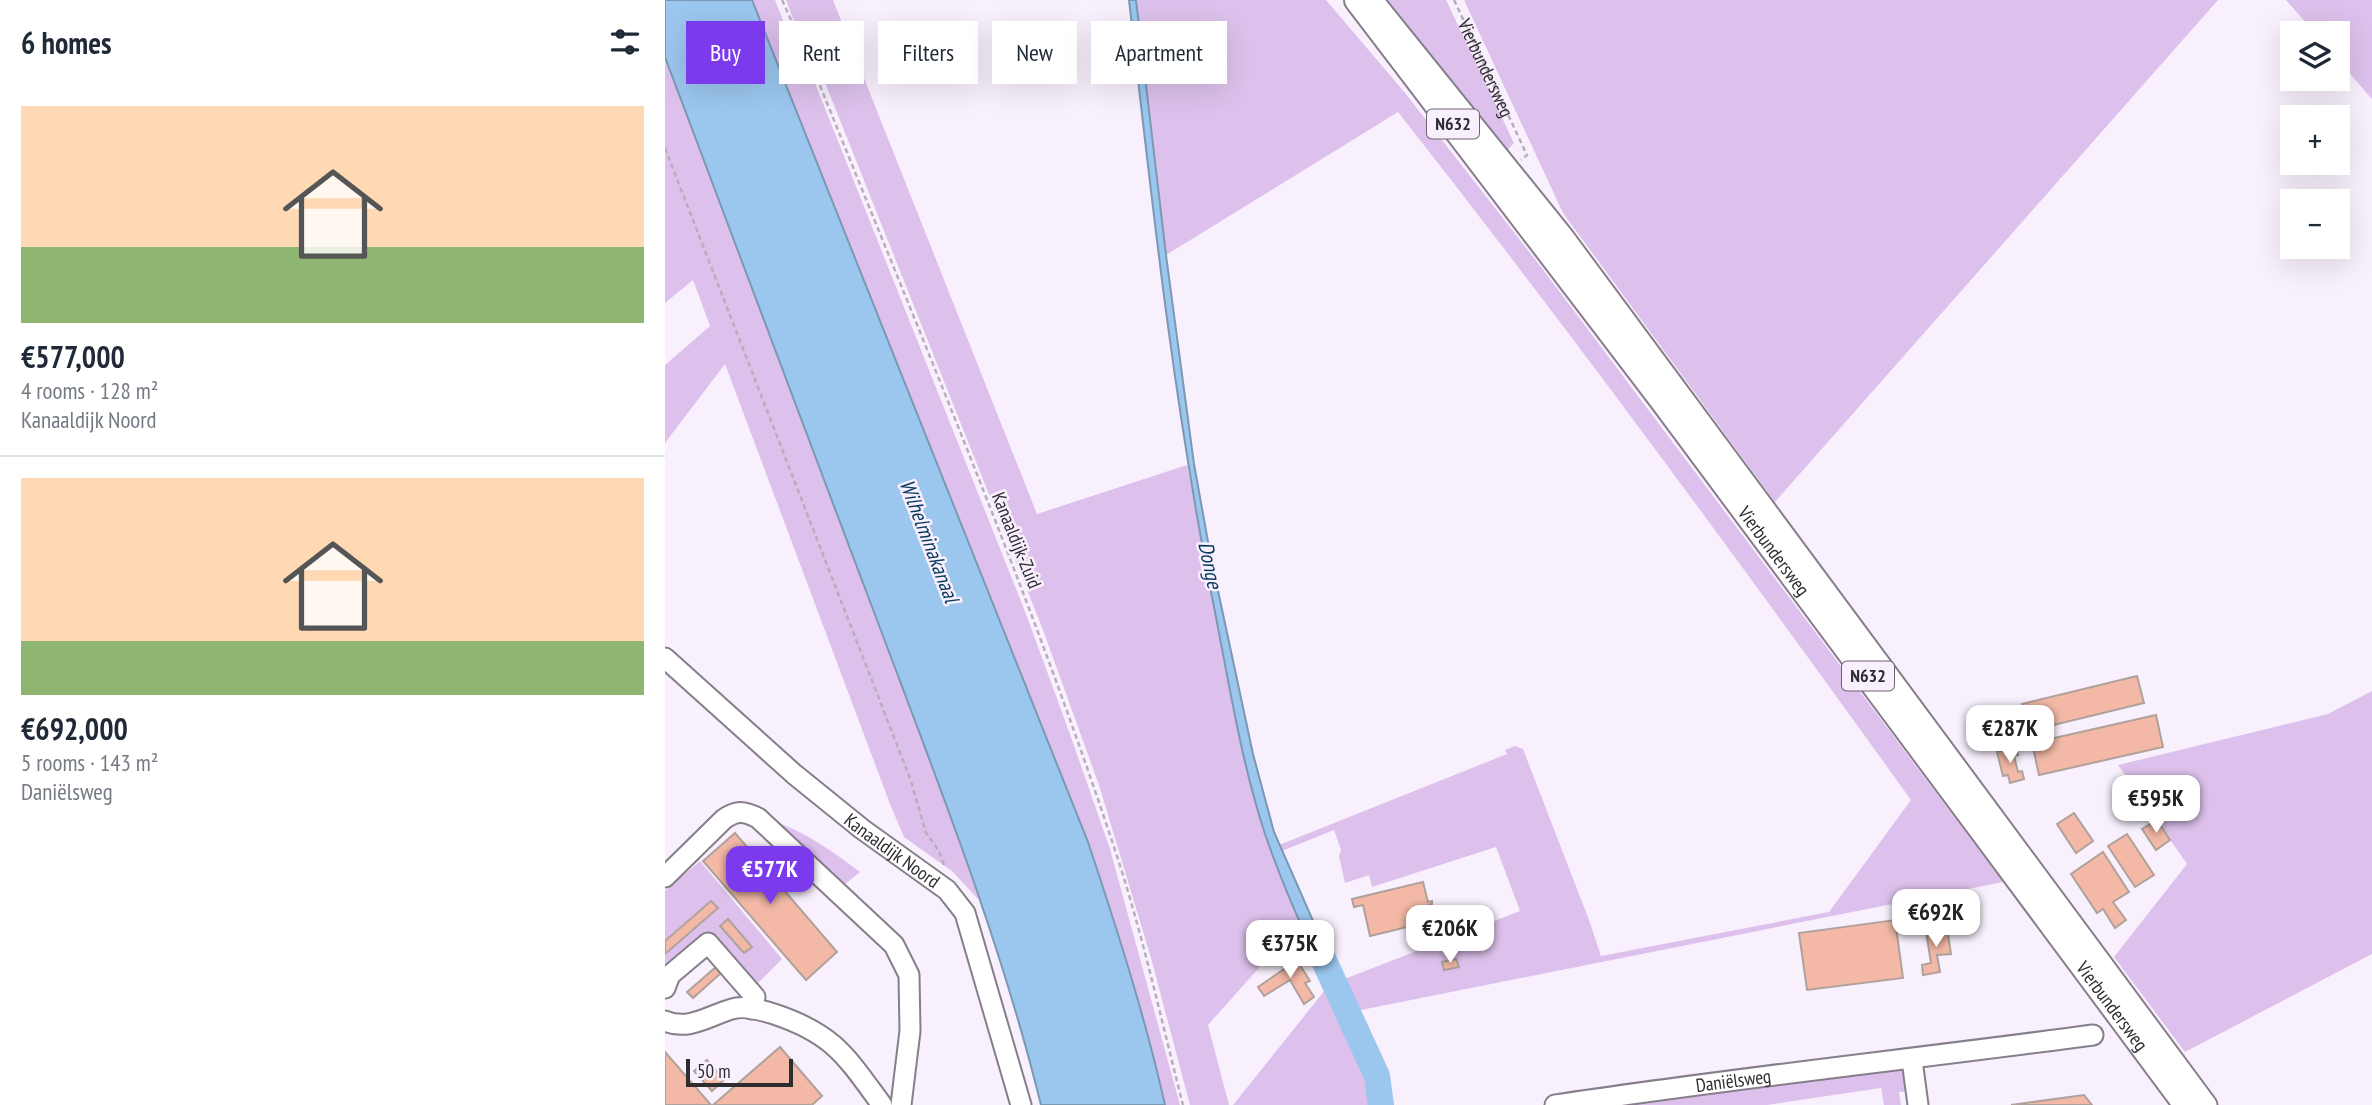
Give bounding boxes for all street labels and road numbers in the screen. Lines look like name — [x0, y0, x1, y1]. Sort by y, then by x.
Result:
street label: Vierbundersweg — [1452, 14, 1519, 121]
road number: N632 — [1427, 110, 1479, 139]
street label: Kanaaldijk-Zuid — [987, 488, 1047, 592]
street label: Vierbundersweg — [1732, 501, 1815, 600]
road number: N632 — [1842, 662, 1894, 690]
street label: Kanaaldijk Noord — [840, 808, 945, 893]
street label: Vierbundersweg — [2071, 956, 2153, 1055]
street label: Daniëlsweg — [1694, 1064, 1772, 1097]

